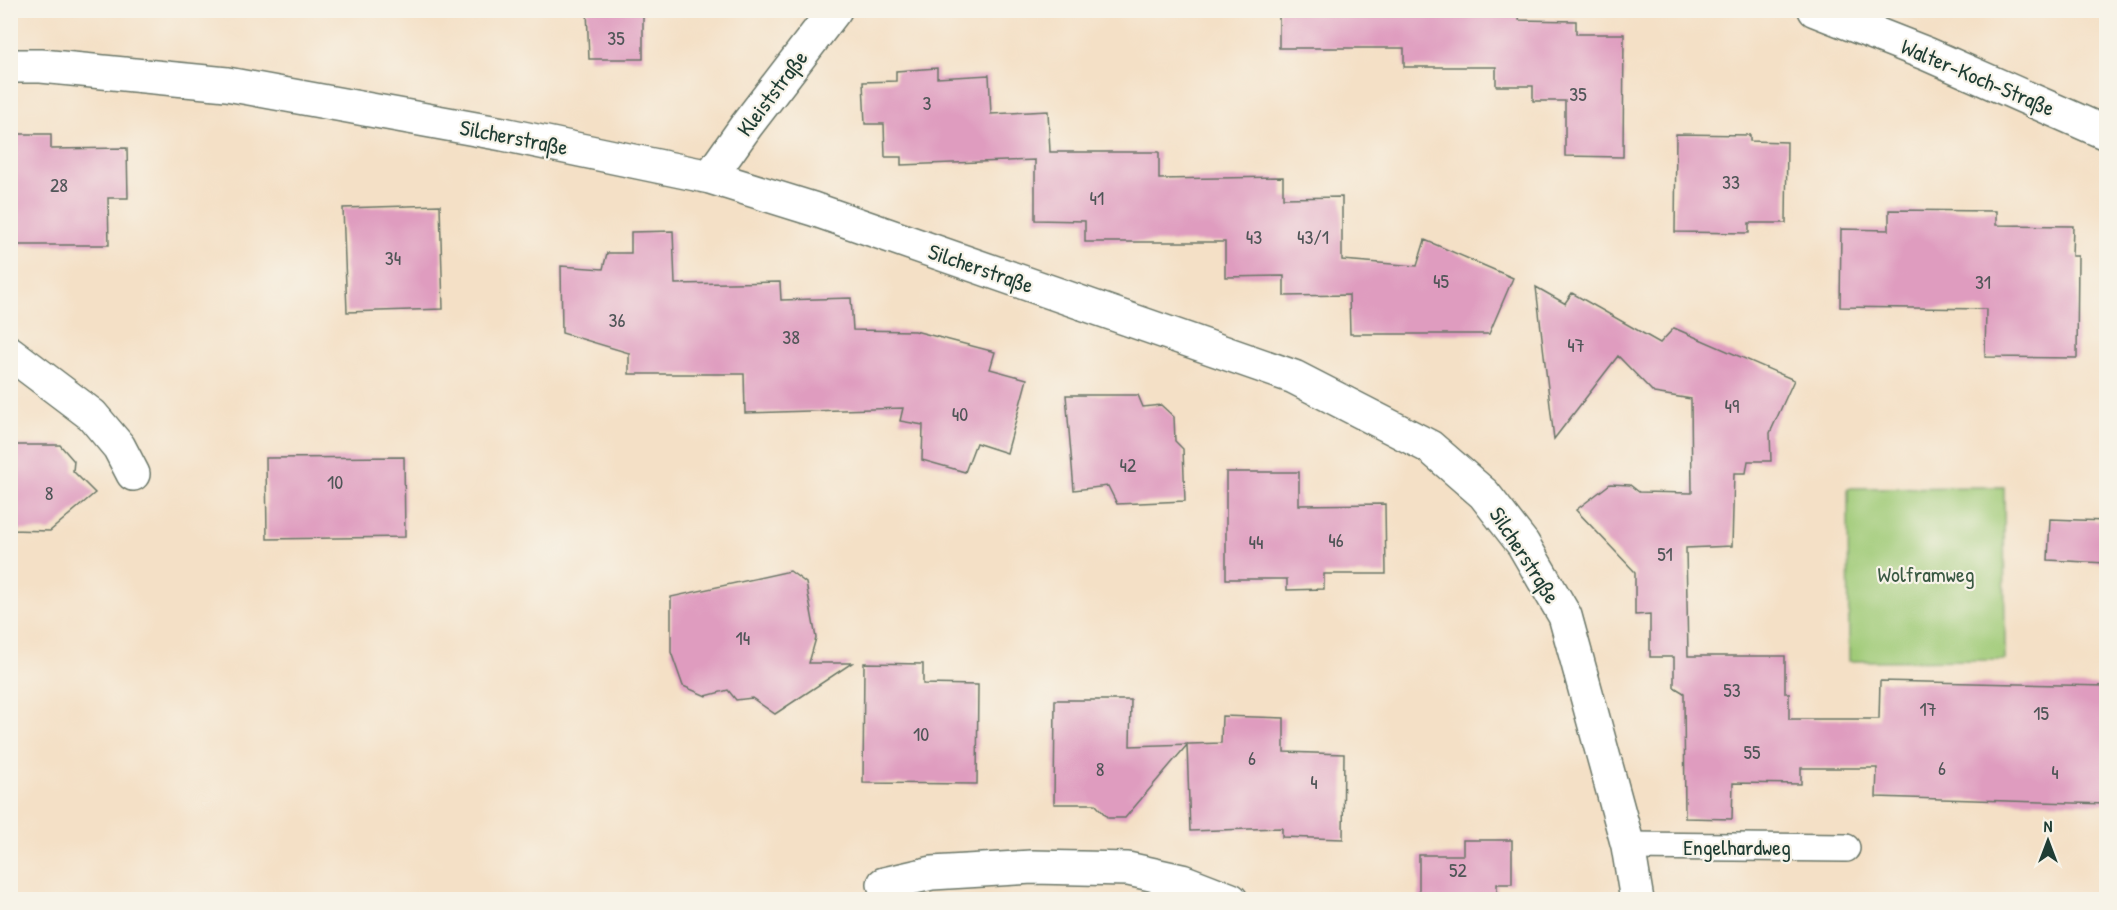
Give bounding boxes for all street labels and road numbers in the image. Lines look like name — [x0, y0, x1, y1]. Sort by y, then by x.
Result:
street label: Walter-Koch-Straße — [1897, 31, 2060, 123]
street label: Kleiststraße — [730, 44, 814, 142]
street label: Silcherstraße — [457, 112, 571, 162]
street label: Silcherstraße — [924, 236, 1038, 300]
street label: Silcherstraße — [1483, 501, 1568, 609]
street label: Engelhardweg — [1683, 832, 1791, 862]

